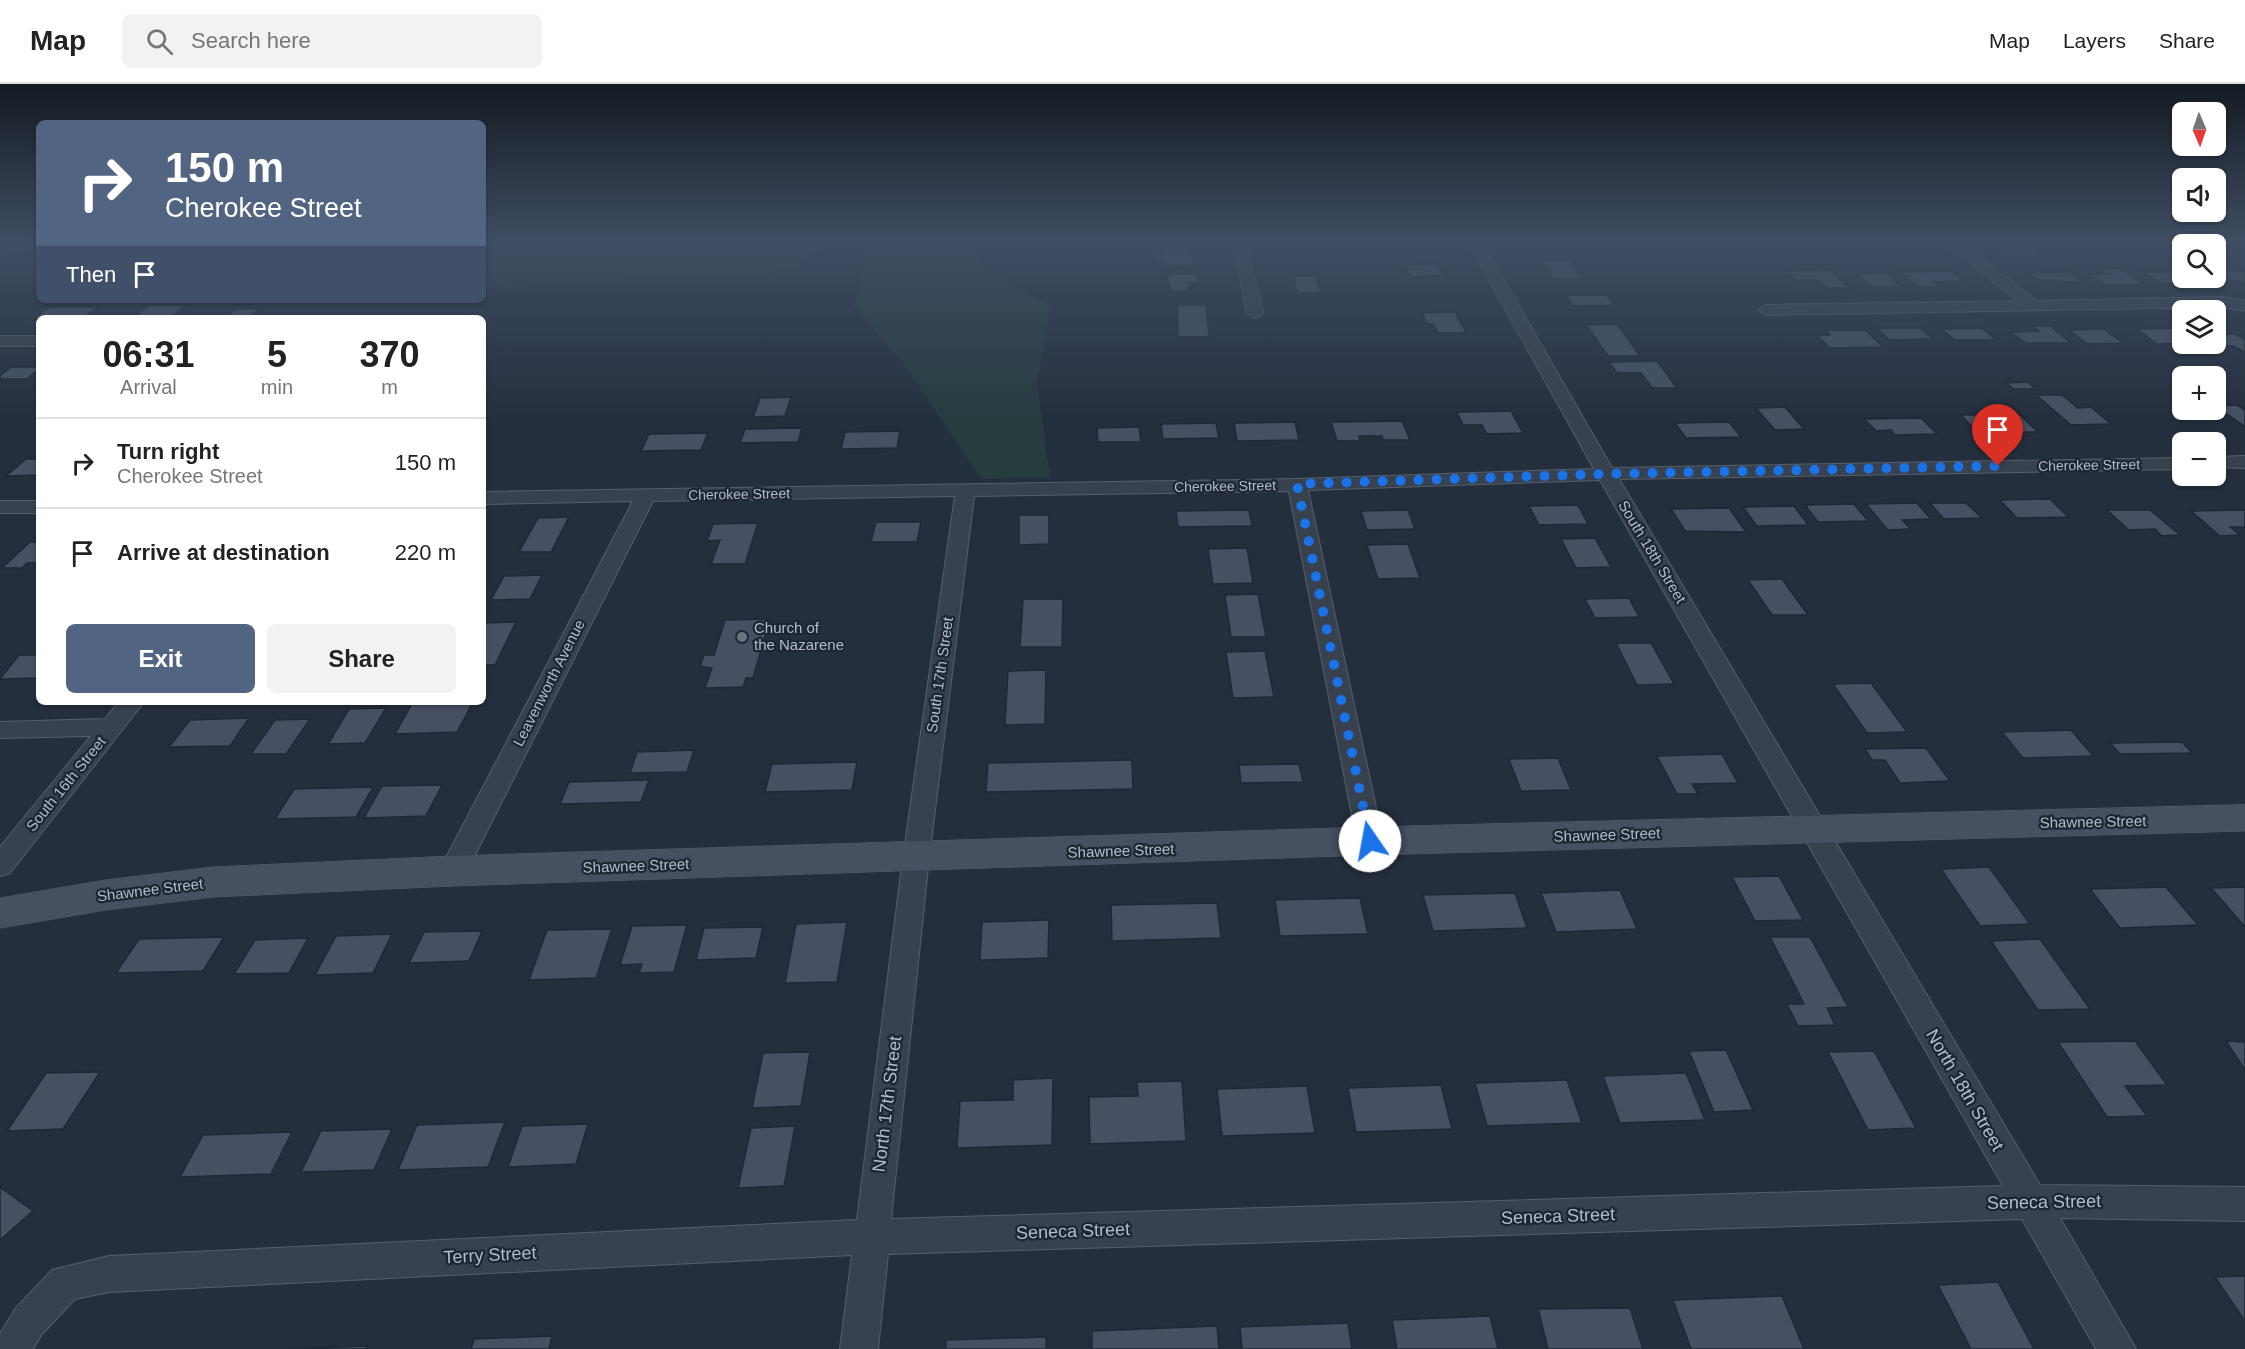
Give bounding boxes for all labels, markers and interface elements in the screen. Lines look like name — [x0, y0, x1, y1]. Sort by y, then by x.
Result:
search box — [122, 14, 542, 68]
text: Map — [30, 25, 86, 56]
icon: search — [143, 25, 176, 58]
text: Search here — [191, 28, 311, 53]
text: Map — [1989, 29, 2030, 52]
text: Layers — [2063, 29, 2126, 52]
text: Share — [2159, 29, 2215, 52]
north arrow — [2172, 102, 2226, 156]
map controls — [2172, 102, 2226, 486]
icon: right — [66, 144, 144, 222]
text: 150 m — [165, 144, 284, 191]
button: sound — [2172, 168, 2226, 222]
text: Cherokee Street — [165, 193, 362, 223]
button: search — [2172, 234, 2226, 288]
icon: arrive — [128, 258, 161, 291]
text: Then — [66, 262, 116, 287]
button: layers — [2172, 300, 2226, 354]
text: 06:31 — [102, 334, 194, 375]
text: 5 — [267, 334, 287, 375]
text: 370 — [359, 334, 420, 375]
button: + — [2172, 366, 2226, 420]
text: Arrival — [120, 376, 177, 398]
text: min — [261, 376, 293, 398]
text: m — [381, 376, 398, 398]
pin — [1972, 404, 2023, 466]
icon: arrive — [1981, 413, 2014, 446]
button: − — [2172, 432, 2226, 486]
text: Turn right — [117, 439, 219, 464]
icon: right — [66, 447, 99, 480]
text: 150 m — [395, 450, 456, 475]
street label: Cherokee Street — [2038, 456, 2140, 474]
text: Cherokee Street — [117, 465, 263, 487]
street label: Cherokee Street — [1174, 477, 1276, 495]
street label: Cherokee Street — [688, 485, 790, 503]
street label: South 18th Street — [1615, 497, 1690, 607]
icon: arrive — [66, 537, 99, 570]
text: Arrive at destination — [117, 540, 330, 565]
text: 220 m — [395, 540, 456, 565]
street label: South 17th Street — [923, 615, 956, 734]
street label: Leavenworth Avenue — [509, 617, 588, 749]
place label: Church of the Nazarene — [754, 619, 844, 653]
button: Exit — [66, 624, 255, 693]
button: Share — [267, 624, 456, 693]
marker: Church of the Nazarene — [735, 630, 749, 644]
street label: South 16th Street — [22, 732, 109, 834]
position arrow — [1338, 809, 1402, 873]
street label: Shawnee Street — [2039, 812, 2147, 831]
street label: Shawnee Street — [1553, 824, 1661, 845]
street label: Shawnee Street — [1067, 840, 1175, 861]
street label: Shawnee Street — [582, 855, 690, 876]
street label: Shawnee Street — [96, 874, 205, 904]
street label: North 18th Street — [1922, 1026, 2008, 1154]
street label: North 17th Street — [869, 1035, 905, 1173]
street label: Seneca Street — [1987, 1191, 2101, 1213]
street label: Seneca Street — [1501, 1204, 1615, 1228]
street label: Seneca Street — [1016, 1219, 1130, 1243]
street label: Terry Street — [443, 1243, 537, 1267]

